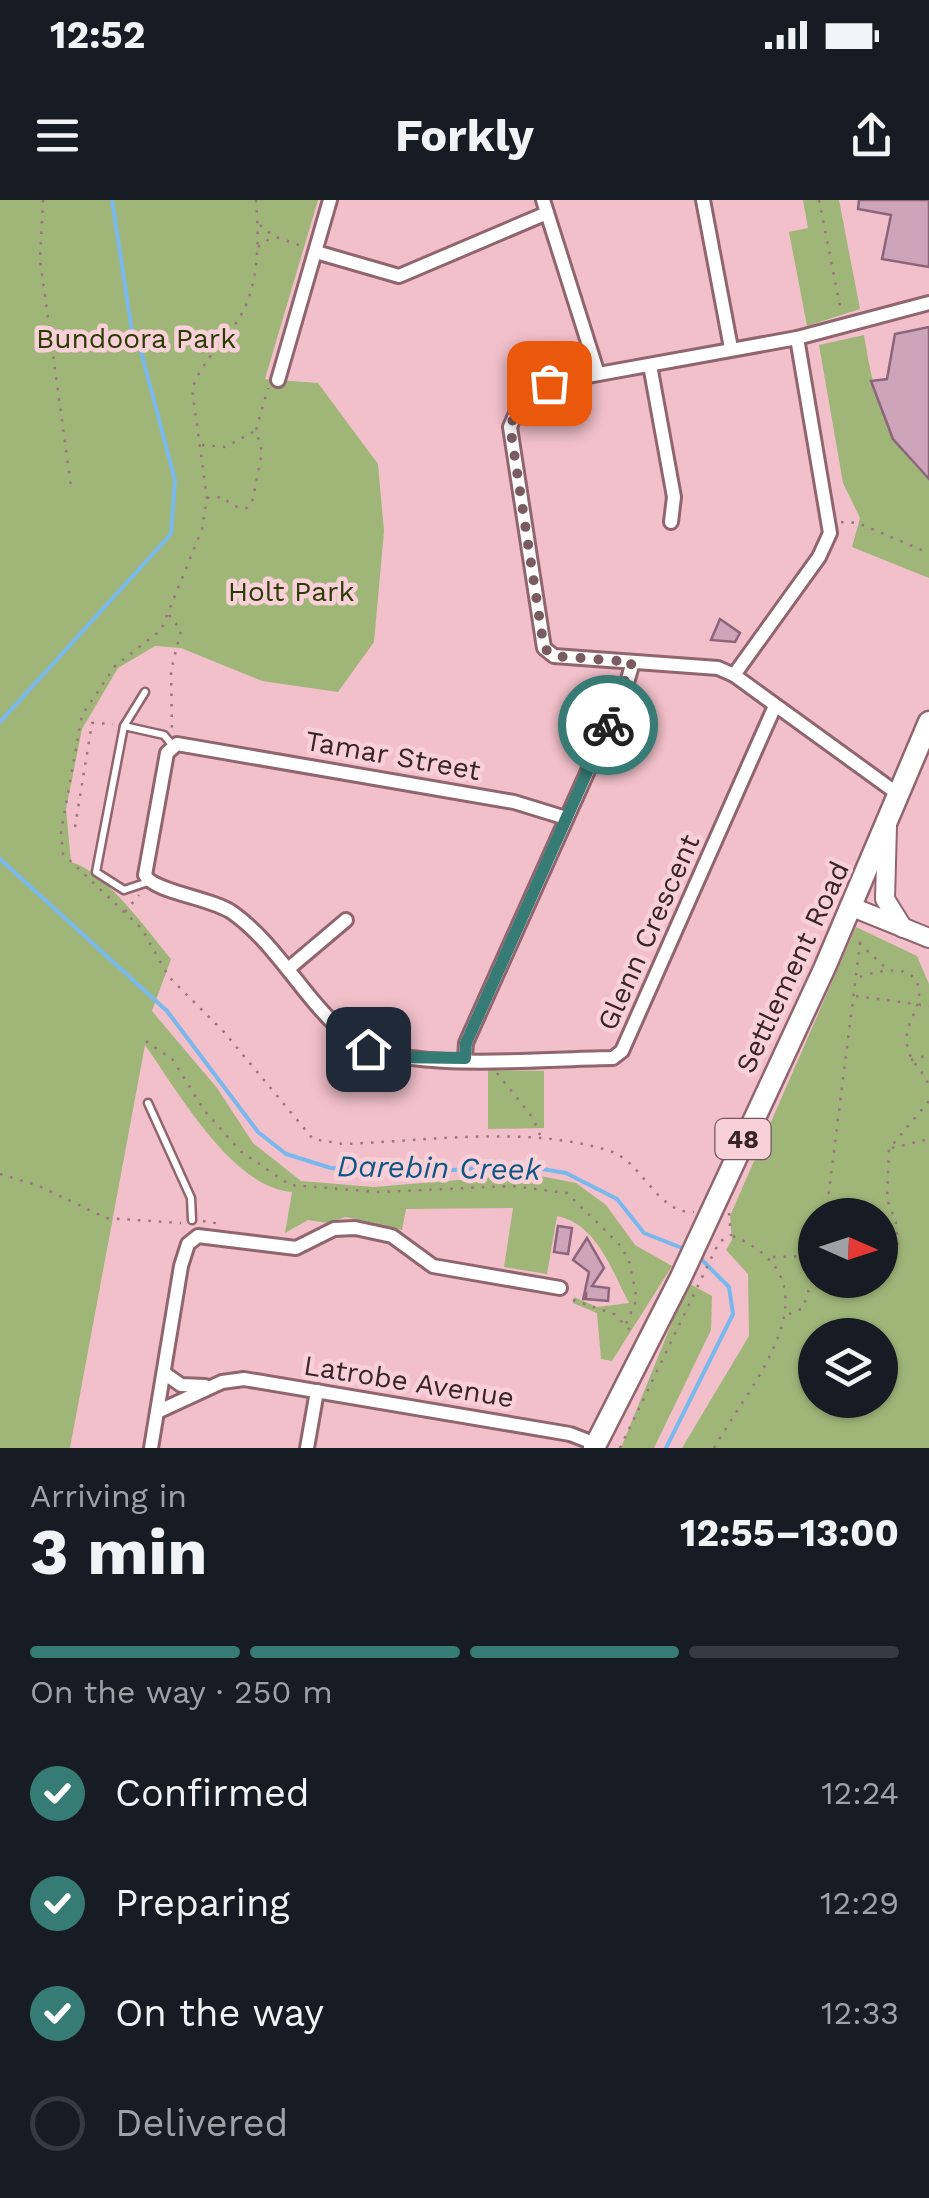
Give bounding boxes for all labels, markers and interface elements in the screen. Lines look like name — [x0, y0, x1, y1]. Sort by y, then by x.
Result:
text: 12:52 — [50, 13, 145, 57]
icon: menu — [30, 108, 85, 163]
icon: share — [844, 108, 899, 163]
text: Forkly — [395, 109, 534, 162]
park label: Bundoora Park — [36, 322, 236, 355]
pin — [507, 341, 592, 426]
icon: bag — [522, 356, 577, 411]
park label: Holt Park — [228, 575, 354, 608]
courier — [558, 675, 658, 775]
icon: bike — [581, 698, 636, 753]
street label: Tamar Street — [303, 724, 483, 787]
street label: Glenn Crescent — [590, 829, 707, 1035]
street label: Settlement Road — [729, 856, 856, 1078]
pin — [326, 1007, 411, 1092]
icon: home — [341, 1022, 396, 1077]
road number: 48 — [716, 1119, 770, 1159]
water label: Darebin Creek — [337, 1148, 543, 1187]
north arrow — [798, 1198, 898, 1298]
map controls — [798, 1198, 898, 1418]
button: layers — [798, 1318, 898, 1418]
street label: Latrobe Avenue — [301, 1349, 517, 1414]
text: Arriving in — [30, 1477, 187, 1515]
text: 12:55–13:00 — [680, 1511, 899, 1555]
text: 3 min — [30, 1514, 208, 1590]
text: On the way · 250 m — [30, 1673, 333, 1711]
icon: check — [30, 1766, 85, 1821]
text: Confirmed — [115, 1771, 310, 1815]
text: 12:24 — [821, 1774, 899, 1812]
icon: check — [30, 1876, 85, 1931]
text: Preparing — [115, 1881, 290, 1925]
text: 12:29 — [820, 1884, 899, 1922]
icon: check — [30, 1986, 85, 2041]
text: On the way — [115, 1991, 324, 2035]
text: 12:33 — [821, 1994, 899, 2032]
text: Delivered — [115, 2101, 288, 2145]

